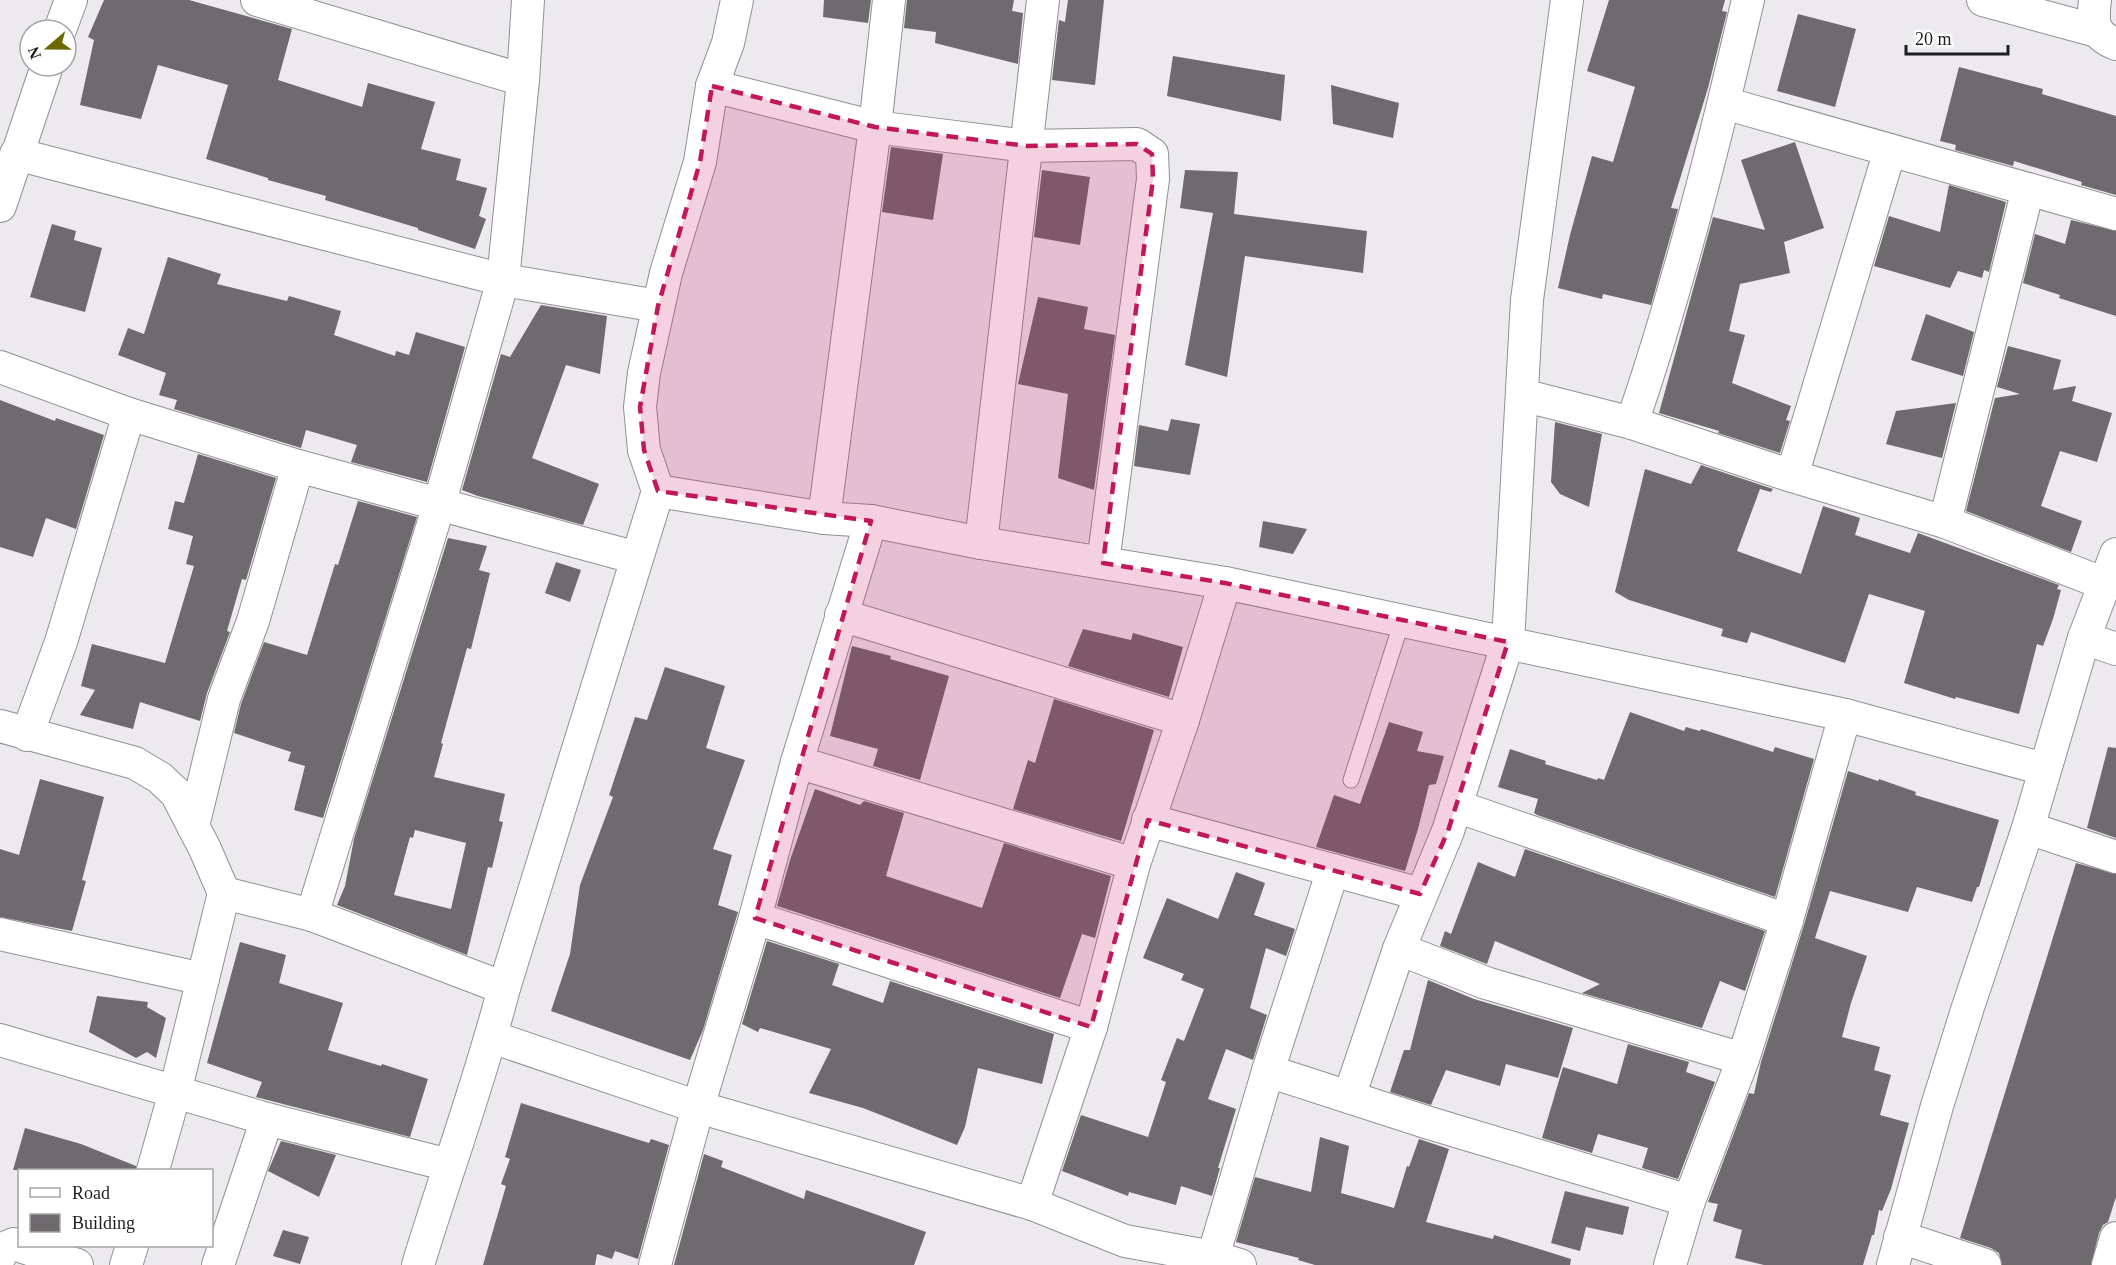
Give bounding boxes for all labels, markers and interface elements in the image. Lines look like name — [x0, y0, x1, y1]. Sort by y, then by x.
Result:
north arrow — [18, 18, 78, 78]
scale bar — [1906, 18, 2008, 56]
text: 20 m — [1915, 29, 1952, 49]
text: N — [24, 44, 44, 61]
legend — [18, 1169, 213, 1247]
text: Road — [72, 1183, 110, 1203]
text: Building — [72, 1213, 135, 1233]

